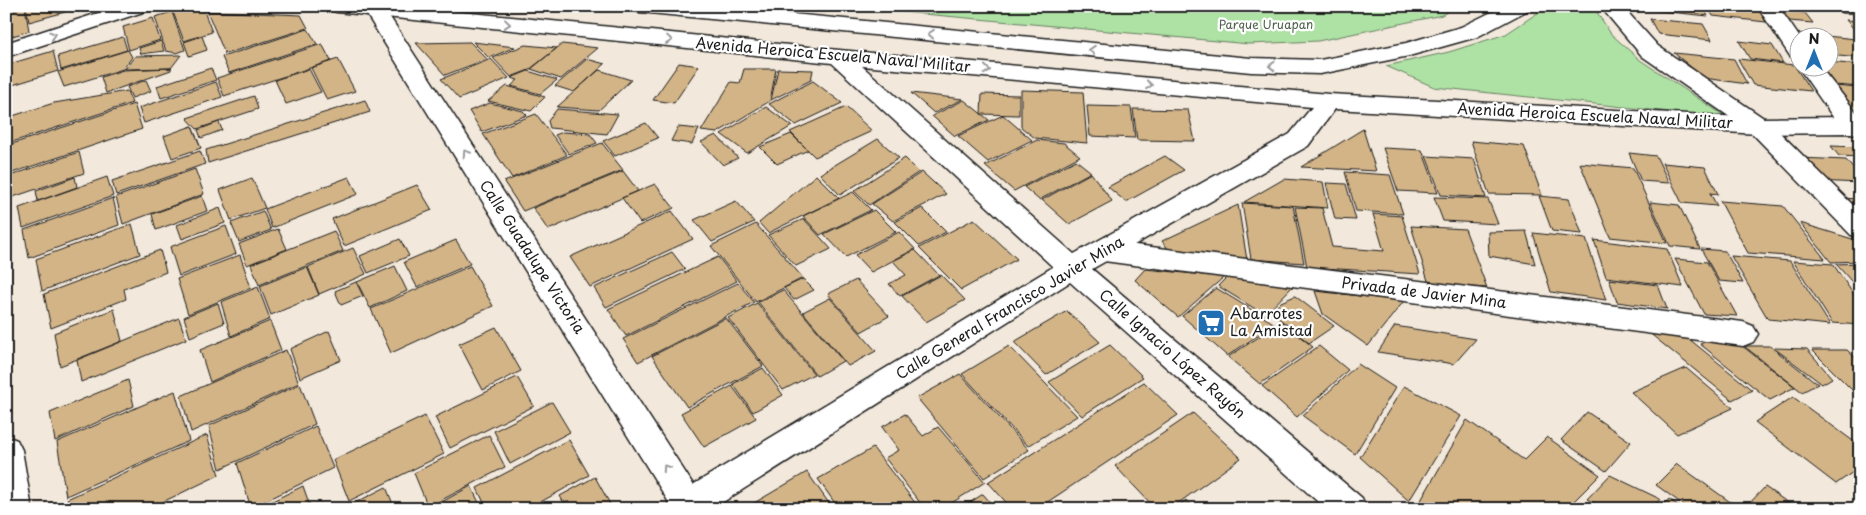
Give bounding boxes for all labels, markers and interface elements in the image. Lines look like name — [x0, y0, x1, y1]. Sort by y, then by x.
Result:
park label: Parque Uruapan — [1219, 15, 1313, 33]
one-way arrow — [503, 18, 511, 29]
north arrow — [1788, 28, 1838, 78]
text: N — [1808, 28, 1820, 49]
one-way arrow — [926, 29, 934, 40]
street label: Avenida Heroica Escuela Naval Militar — [695, 30, 972, 77]
one-way arrow — [48, 31, 56, 41]
one-way arrow — [665, 34, 673, 45]
one-way arrow — [1088, 45, 1096, 56]
one-way arrow — [1267, 60, 1275, 71]
one-way arrow — [984, 64, 992, 75]
one-way arrow — [1145, 79, 1153, 90]
street label: Avenida Heroica Escuela Naval Militar — [1457, 96, 1734, 133]
one-way arrow — [463, 150, 472, 159]
street label: Calle Guadalupe Victoria — [475, 175, 592, 338]
street label: Calle General Francisco Javier Mina — [891, 229, 1128, 384]
street label: Privada de Javier Mina — [1341, 270, 1508, 313]
street label: Calle Ignacio López Rayón — [1095, 283, 1251, 423]
place label: Abarrotes La Amistad — [1230, 301, 1313, 341]
supermarket icon: Abarrotes La Amistad — [1196, 308, 1226, 338]
one-way arrow — [663, 464, 672, 473]

